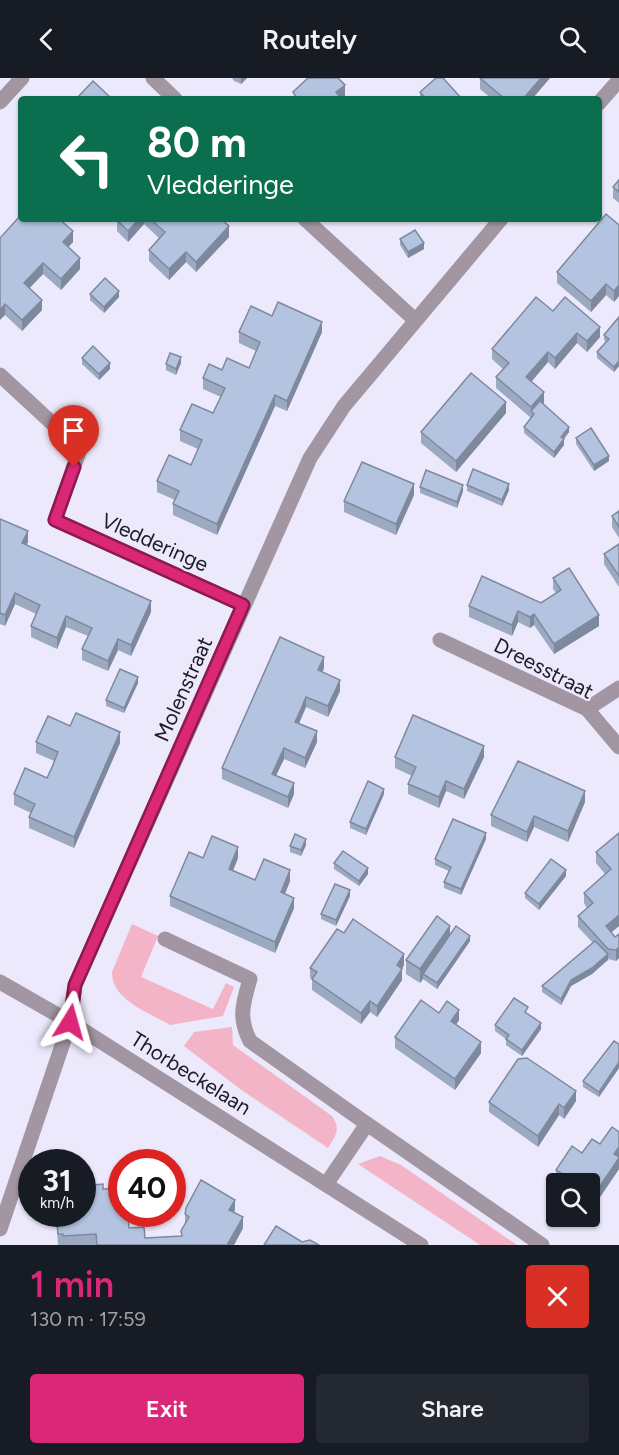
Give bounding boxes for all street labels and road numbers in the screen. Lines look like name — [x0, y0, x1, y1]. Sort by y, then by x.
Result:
street label: Vledderinge — [98, 507, 212, 577]
street label: Dreesstraat — [490, 632, 598, 704]
street label: Molenstraat — [149, 633, 217, 745]
street label: Thorbeckelaan — [126, 1026, 256, 1120]

